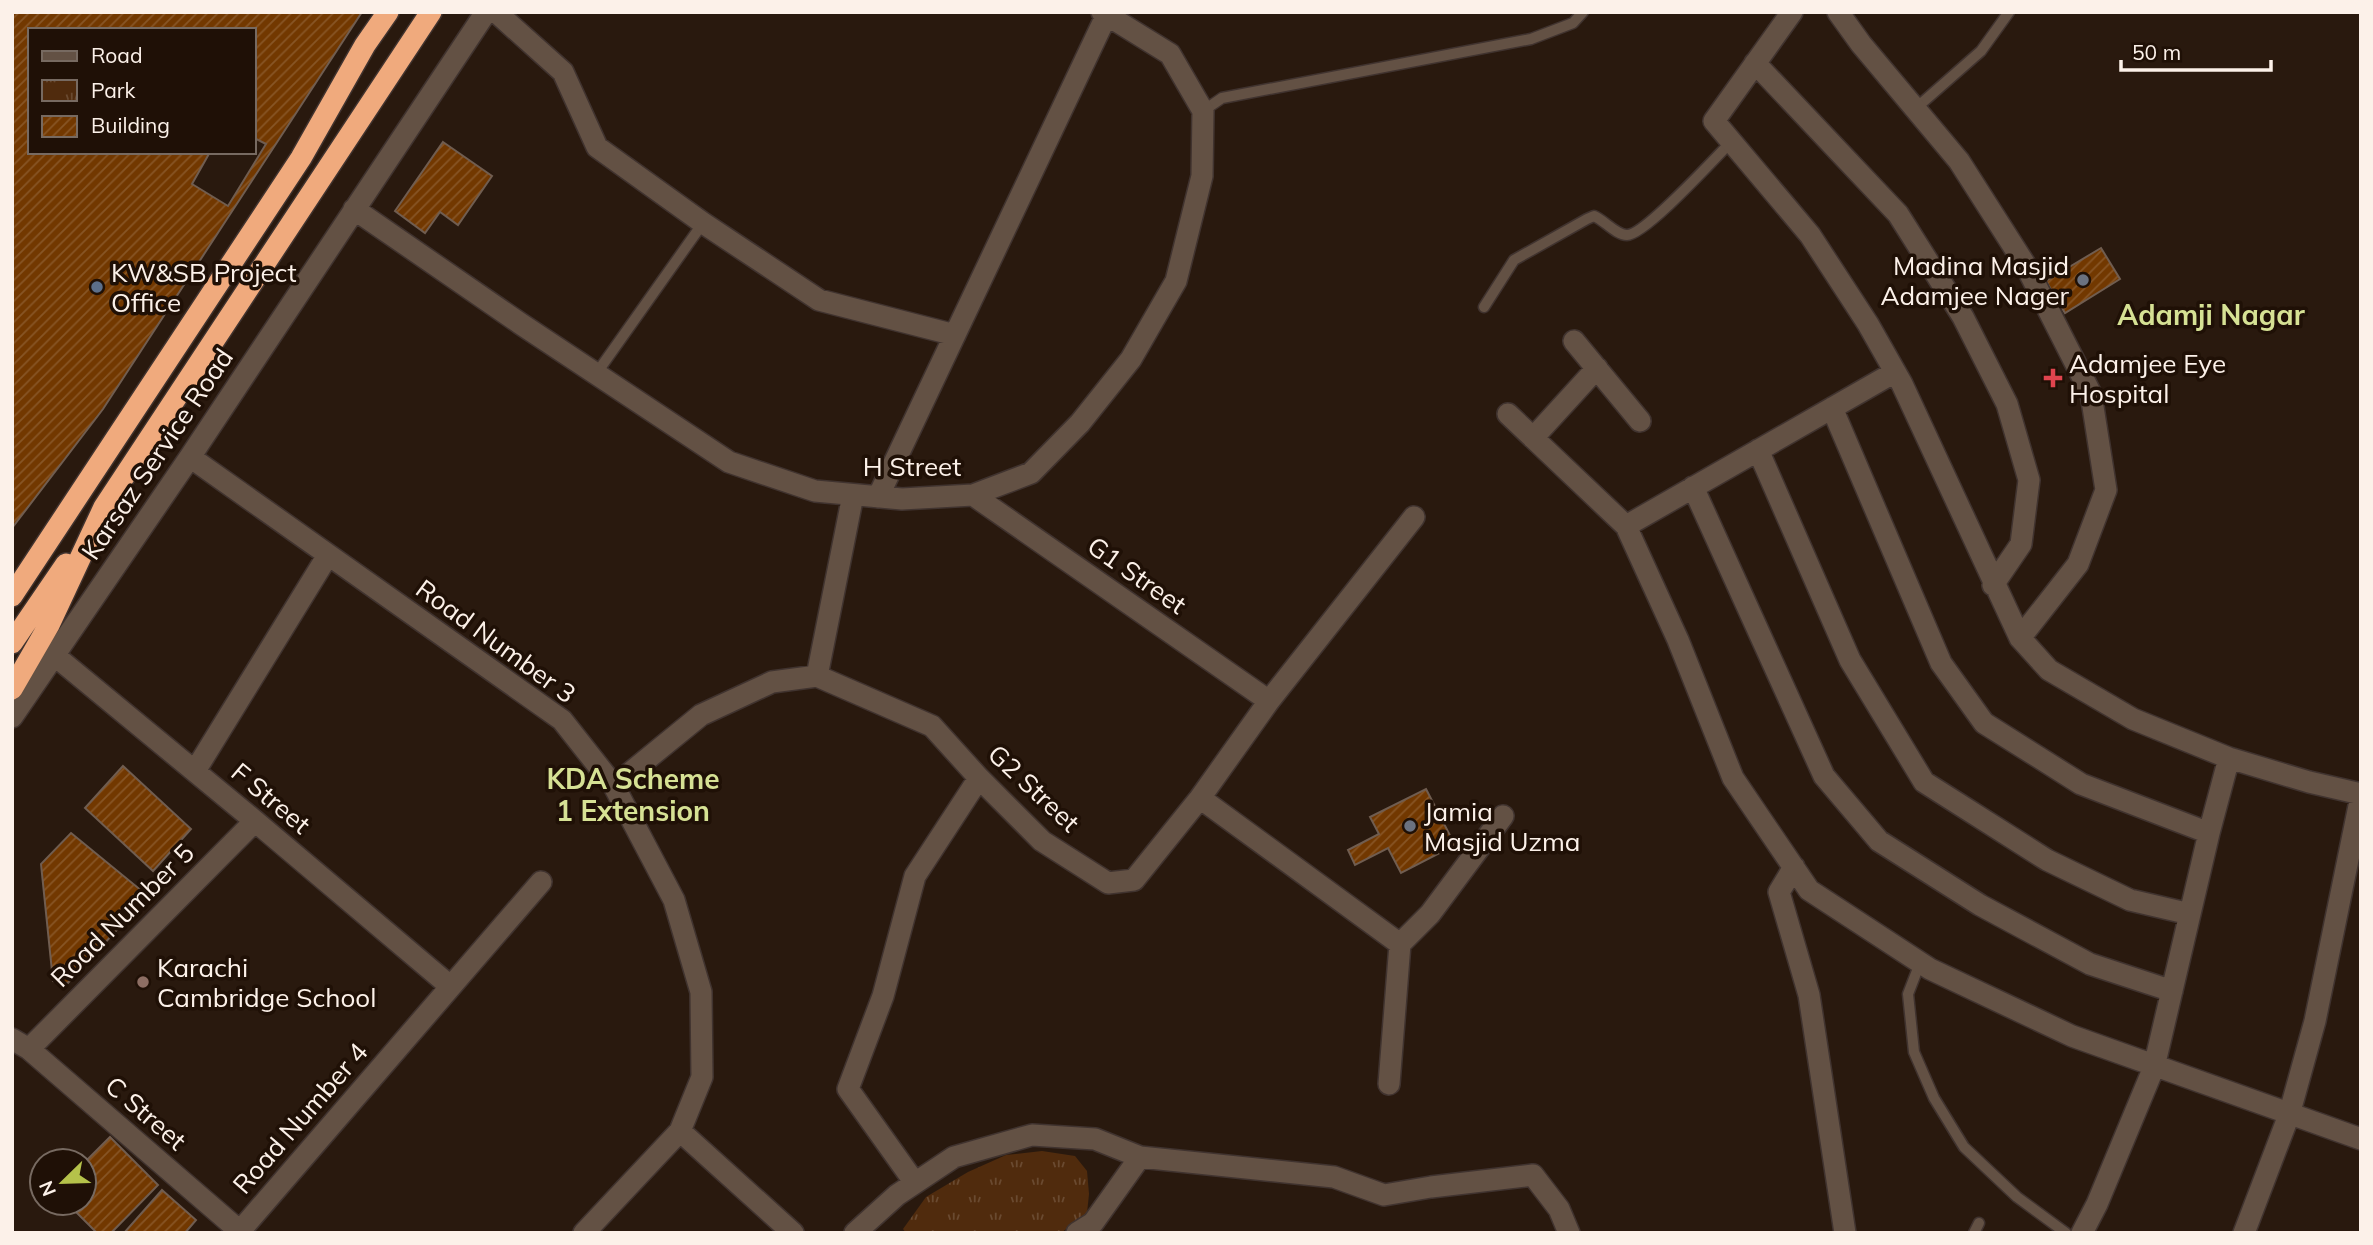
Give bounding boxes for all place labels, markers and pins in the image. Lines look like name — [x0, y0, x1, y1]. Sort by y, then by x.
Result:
place label: Madina Masjid Adamjee Nager — [1880, 249, 2070, 312]
place label: KW&SB Project Office — [111, 256, 297, 319]
marker: Madina Masjid Adamjee Nager — [2075, 272, 2091, 288]
marker: KW&SB Project Office — [89, 279, 105, 295]
place label: Adamjee Eye Hospital — [2069, 347, 2226, 410]
marker: Adamjee Eye Hospital — [2043, 368, 2063, 388]
place label: Jamia Masjid Uzma — [1424, 795, 1580, 858]
marker: Jamia Masjid Uzma — [1402, 818, 1418, 834]
place label: Karachi Cambridge School — [157, 951, 376, 1014]
marker: Karachi Cambridge School — [135, 974, 151, 990]

